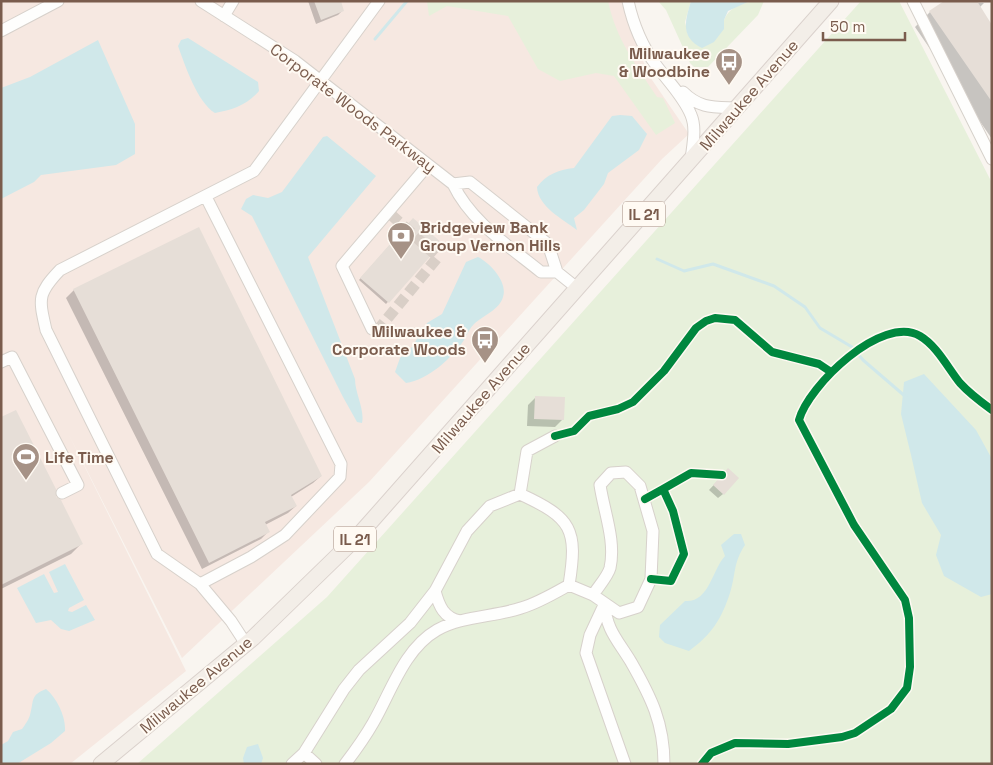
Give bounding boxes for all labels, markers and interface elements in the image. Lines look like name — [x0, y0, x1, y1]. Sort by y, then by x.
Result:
scale bar — [823, 10, 906, 42]
text: 50 m — [830, 17, 865, 36]
street label: Milwaukee Avenue — [695, 35, 803, 155]
street label: Corporate Woods Parkway — [266, 39, 440, 177]
place label: Milwaukee & Woodbine — [619, 43, 710, 82]
bus stop icon: Milwaukee & Woodbine — [714, 47, 744, 86]
road number: IL 21 — [623, 202, 665, 226]
place label: Bridgeview Bank Group Vernon Hills — [420, 217, 561, 256]
bank icon: Bridgeview Bank Group Vernon Hills — [386, 221, 416, 260]
place label: Milwaukee & Corporate Woods — [332, 321, 467, 360]
bus stop icon: Milwaukee & Corporate Woods — [470, 325, 500, 364]
street label: Milwaukee Avenue — [427, 338, 535, 458]
sports icon: Life Time — [11, 442, 41, 481]
place label: Life Time — [45, 447, 114, 468]
road number: IL 21 — [334, 526, 376, 552]
street label: Milwaukee Avenue — [135, 632, 257, 738]

